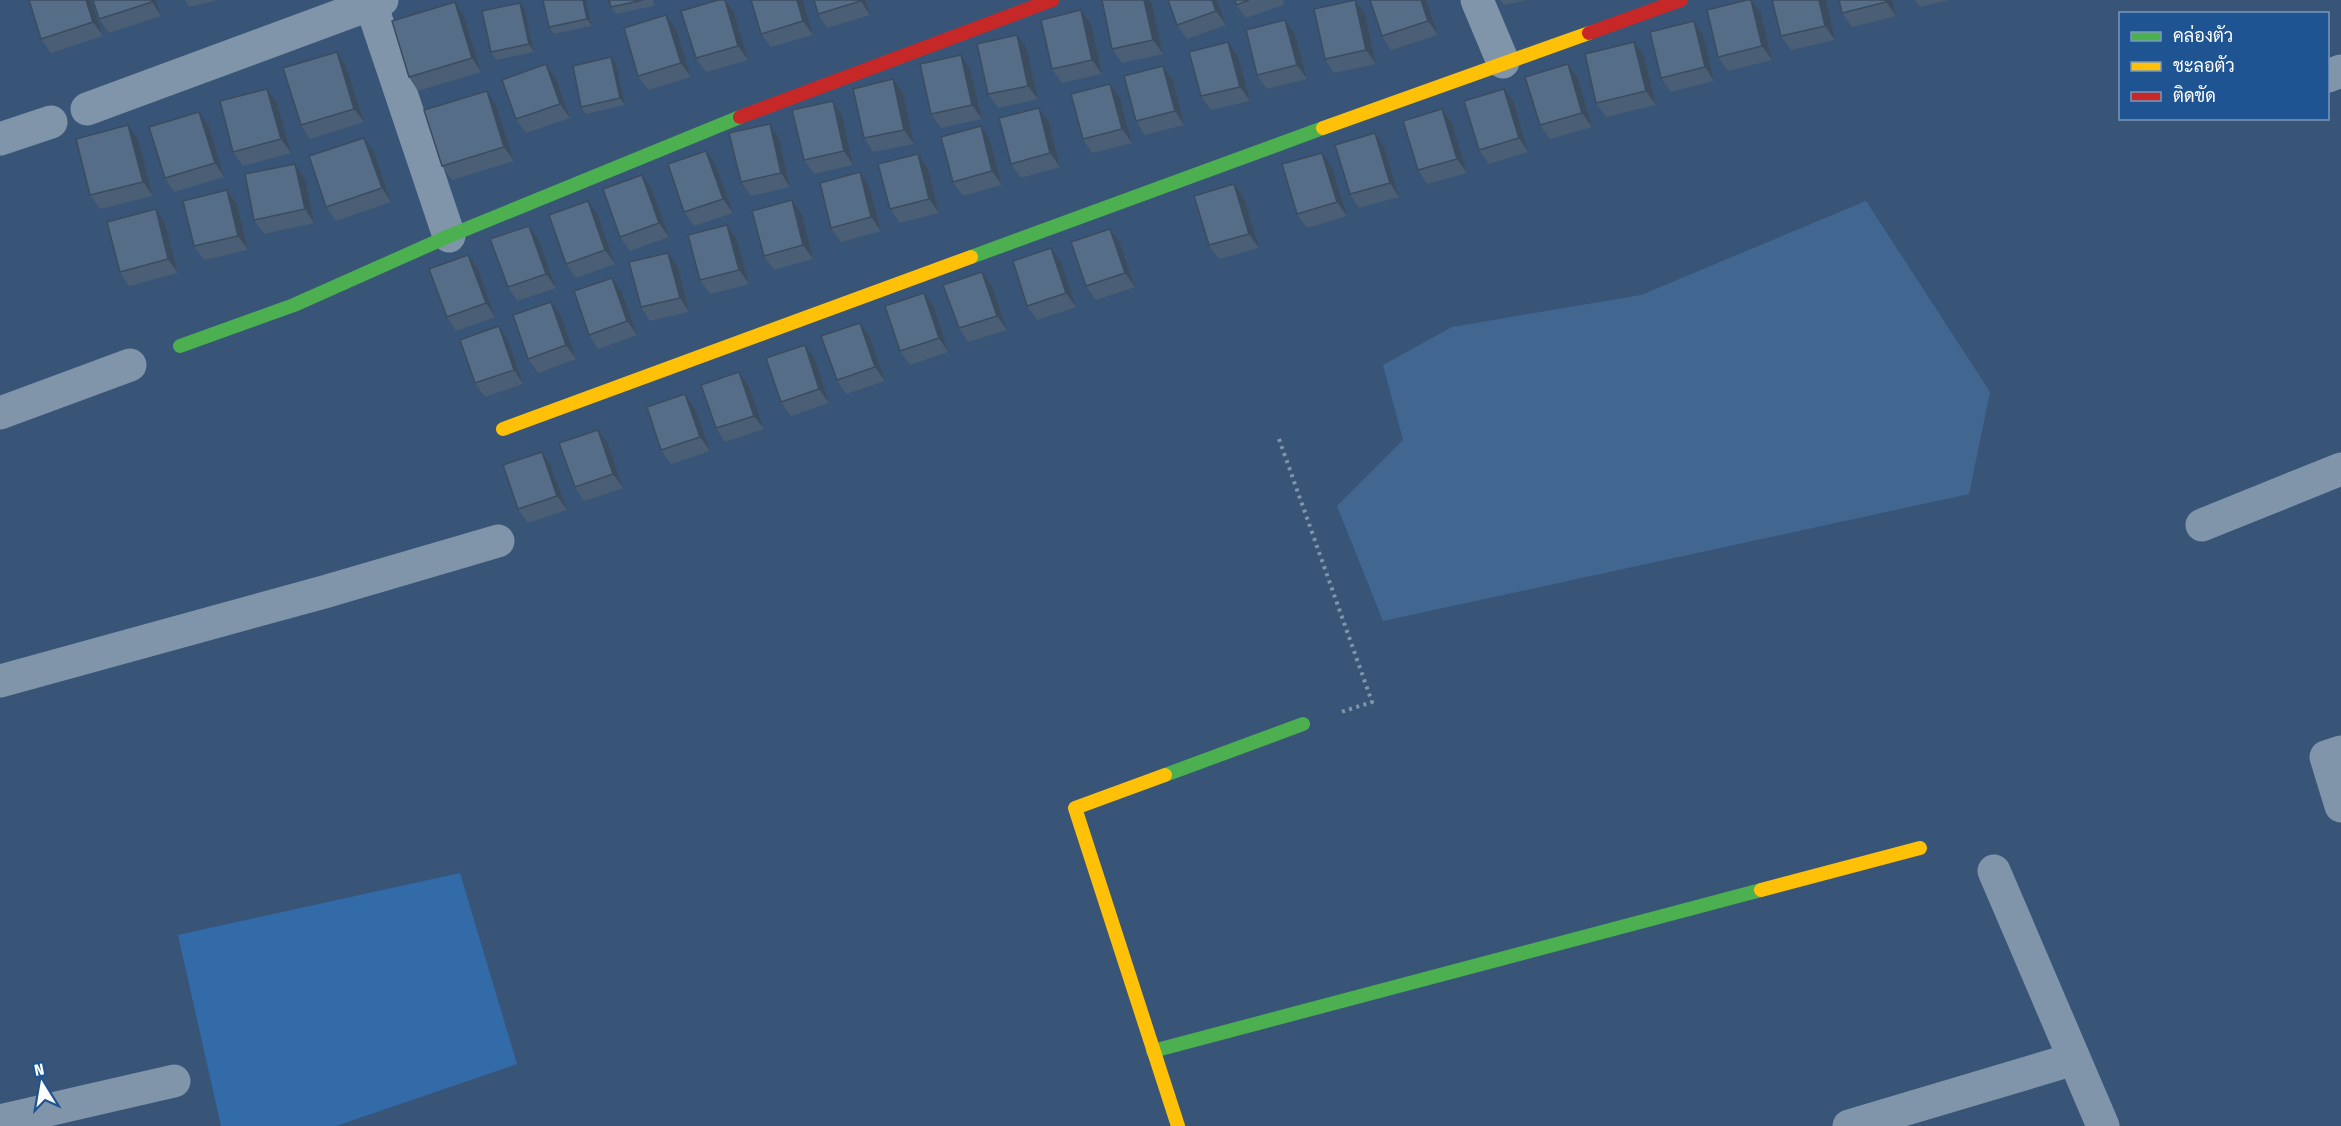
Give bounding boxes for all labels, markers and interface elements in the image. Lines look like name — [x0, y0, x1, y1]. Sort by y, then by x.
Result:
legend — [2119, 12, 2329, 120]
text: คล่องตัว — [2173, 24, 2233, 47]
text: ชะลอตัว — [2173, 55, 2235, 77]
text: ติดขัด — [2173, 85, 2216, 107]
north arrow — [12, 1054, 72, 1114]
text: N — [33, 1060, 46, 1080]

